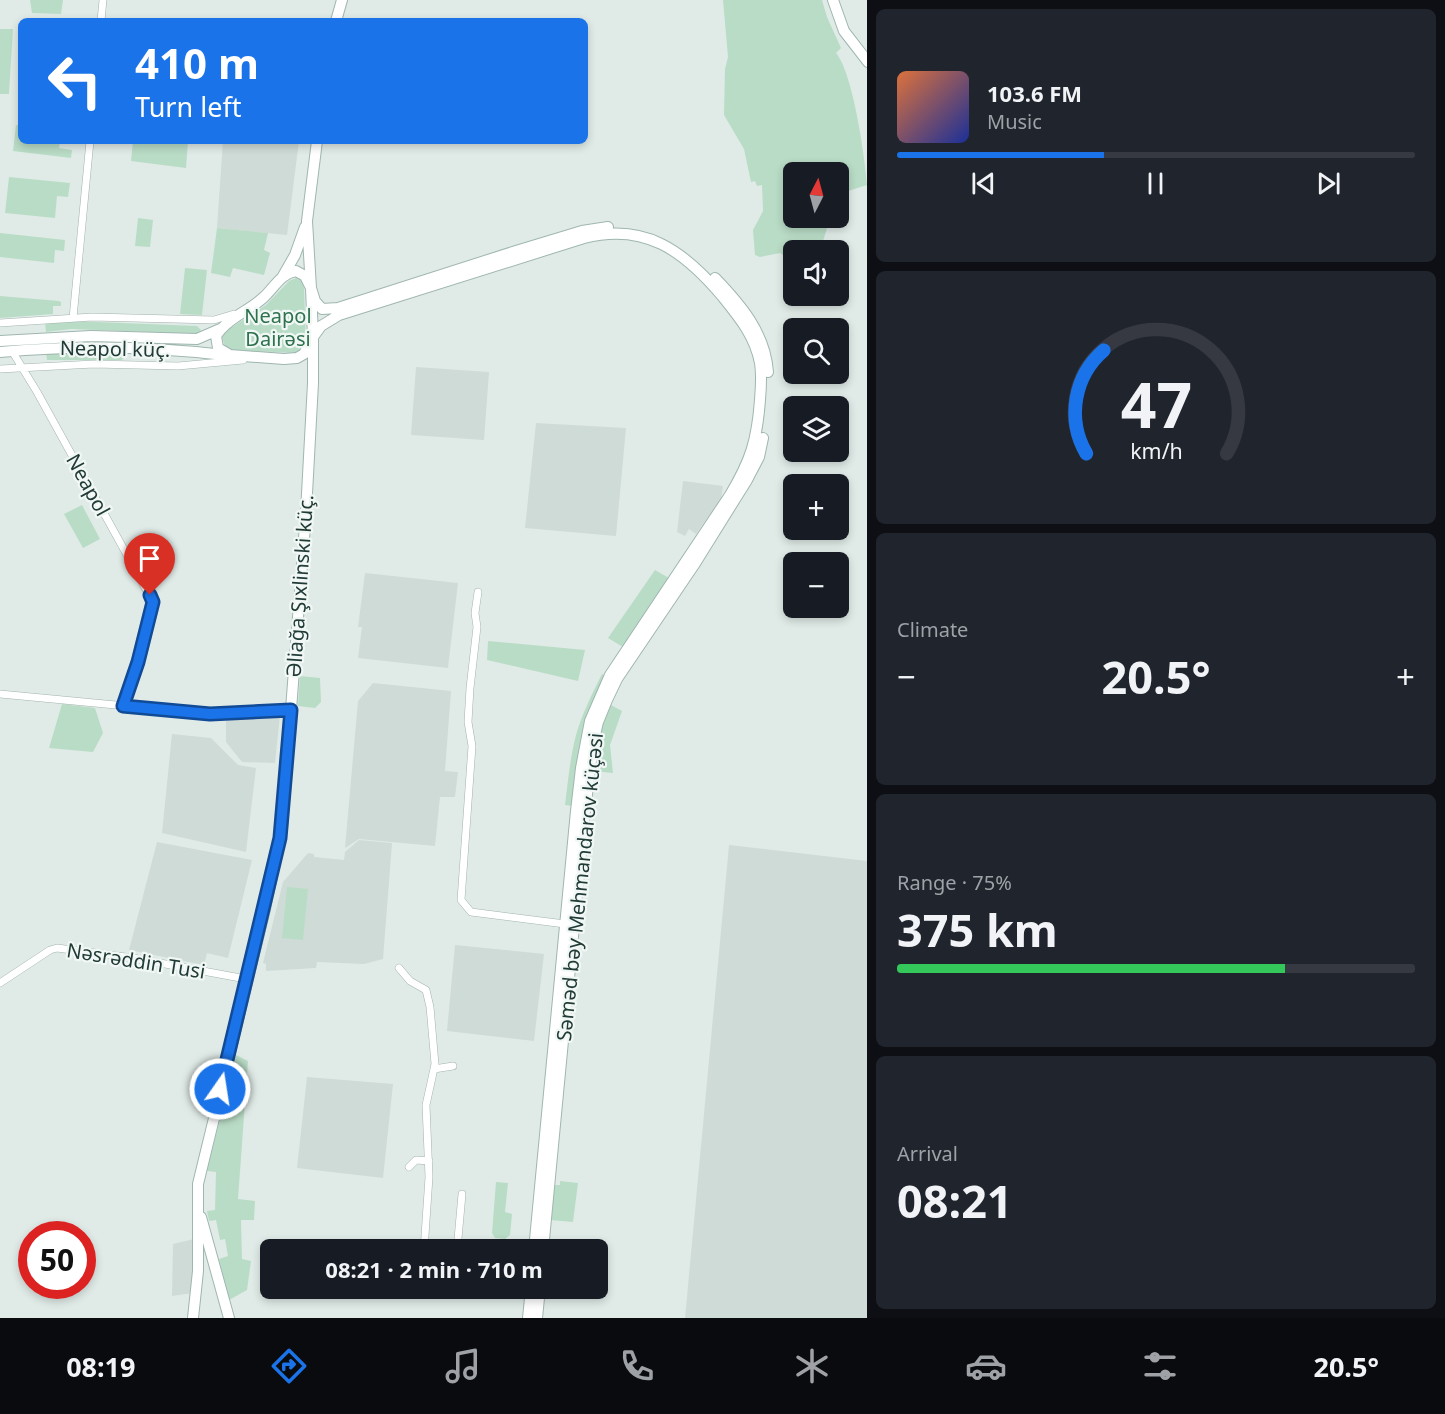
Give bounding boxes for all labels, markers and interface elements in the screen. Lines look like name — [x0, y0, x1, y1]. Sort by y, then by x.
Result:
text: 410 m — [135, 34, 259, 91]
icon: left — [36, 42, 114, 120]
text: 103.6 FM — [987, 78, 1082, 108]
text: Turn left — [135, 88, 241, 125]
text: Music — [987, 108, 1042, 135]
north arrow — [783, 162, 849, 228]
map controls — [783, 162, 849, 618]
icon: previous — [967, 167, 1000, 200]
icon: pause — [1139, 167, 1172, 200]
icon: next — [1312, 167, 1345, 200]
button: sound — [783, 240, 849, 306]
park label: Neapol Dairəsi — [244, 302, 312, 352]
button: search — [783, 318, 849, 384]
street label: Neapol küç. — [60, 334, 170, 363]
text: 47 — [1120, 361, 1192, 446]
button: layers — [783, 396, 849, 462]
text: km/h — [1130, 437, 1182, 466]
street label: Neapol — [60, 449, 117, 521]
button: + — [783, 474, 849, 540]
street label: Əliağa Şıxlinski küç. — [280, 494, 319, 678]
pin — [124, 533, 175, 595]
icon: arrive — [133, 542, 166, 575]
button: − — [783, 552, 849, 618]
text: Climate — [897, 616, 968, 643]
text: 20.5° — [1102, 646, 1210, 707]
text: − — [897, 654, 916, 699]
text: + — [1396, 654, 1415, 699]
street label: Səməd bəy Mehmandarov küçəsi — [550, 731, 609, 1042]
text: Range · 75% — [897, 869, 1012, 896]
text: 375 km — [897, 899, 1058, 960]
street label: Nəsrəddin Tusi — [65, 936, 207, 985]
position arrow — [188, 1057, 252, 1121]
text: Arrival — [897, 1140, 958, 1167]
text: 08:21 — [897, 1170, 1013, 1231]
speed limit sign: 50 — [18, 1221, 96, 1299]
text: 08:21 · 2 min · 710 m — [325, 1254, 543, 1284]
icon: directions — [268, 1345, 310, 1387]
icon: music — [442, 1345, 484, 1387]
icon: phone — [616, 1345, 658, 1387]
icon: climate — [791, 1345, 833, 1387]
icon: car — [965, 1345, 1007, 1387]
icon: filters — [1139, 1345, 1181, 1387]
text: 08:19 — [66, 1348, 136, 1385]
text: 20.5° — [1313, 1348, 1379, 1385]

